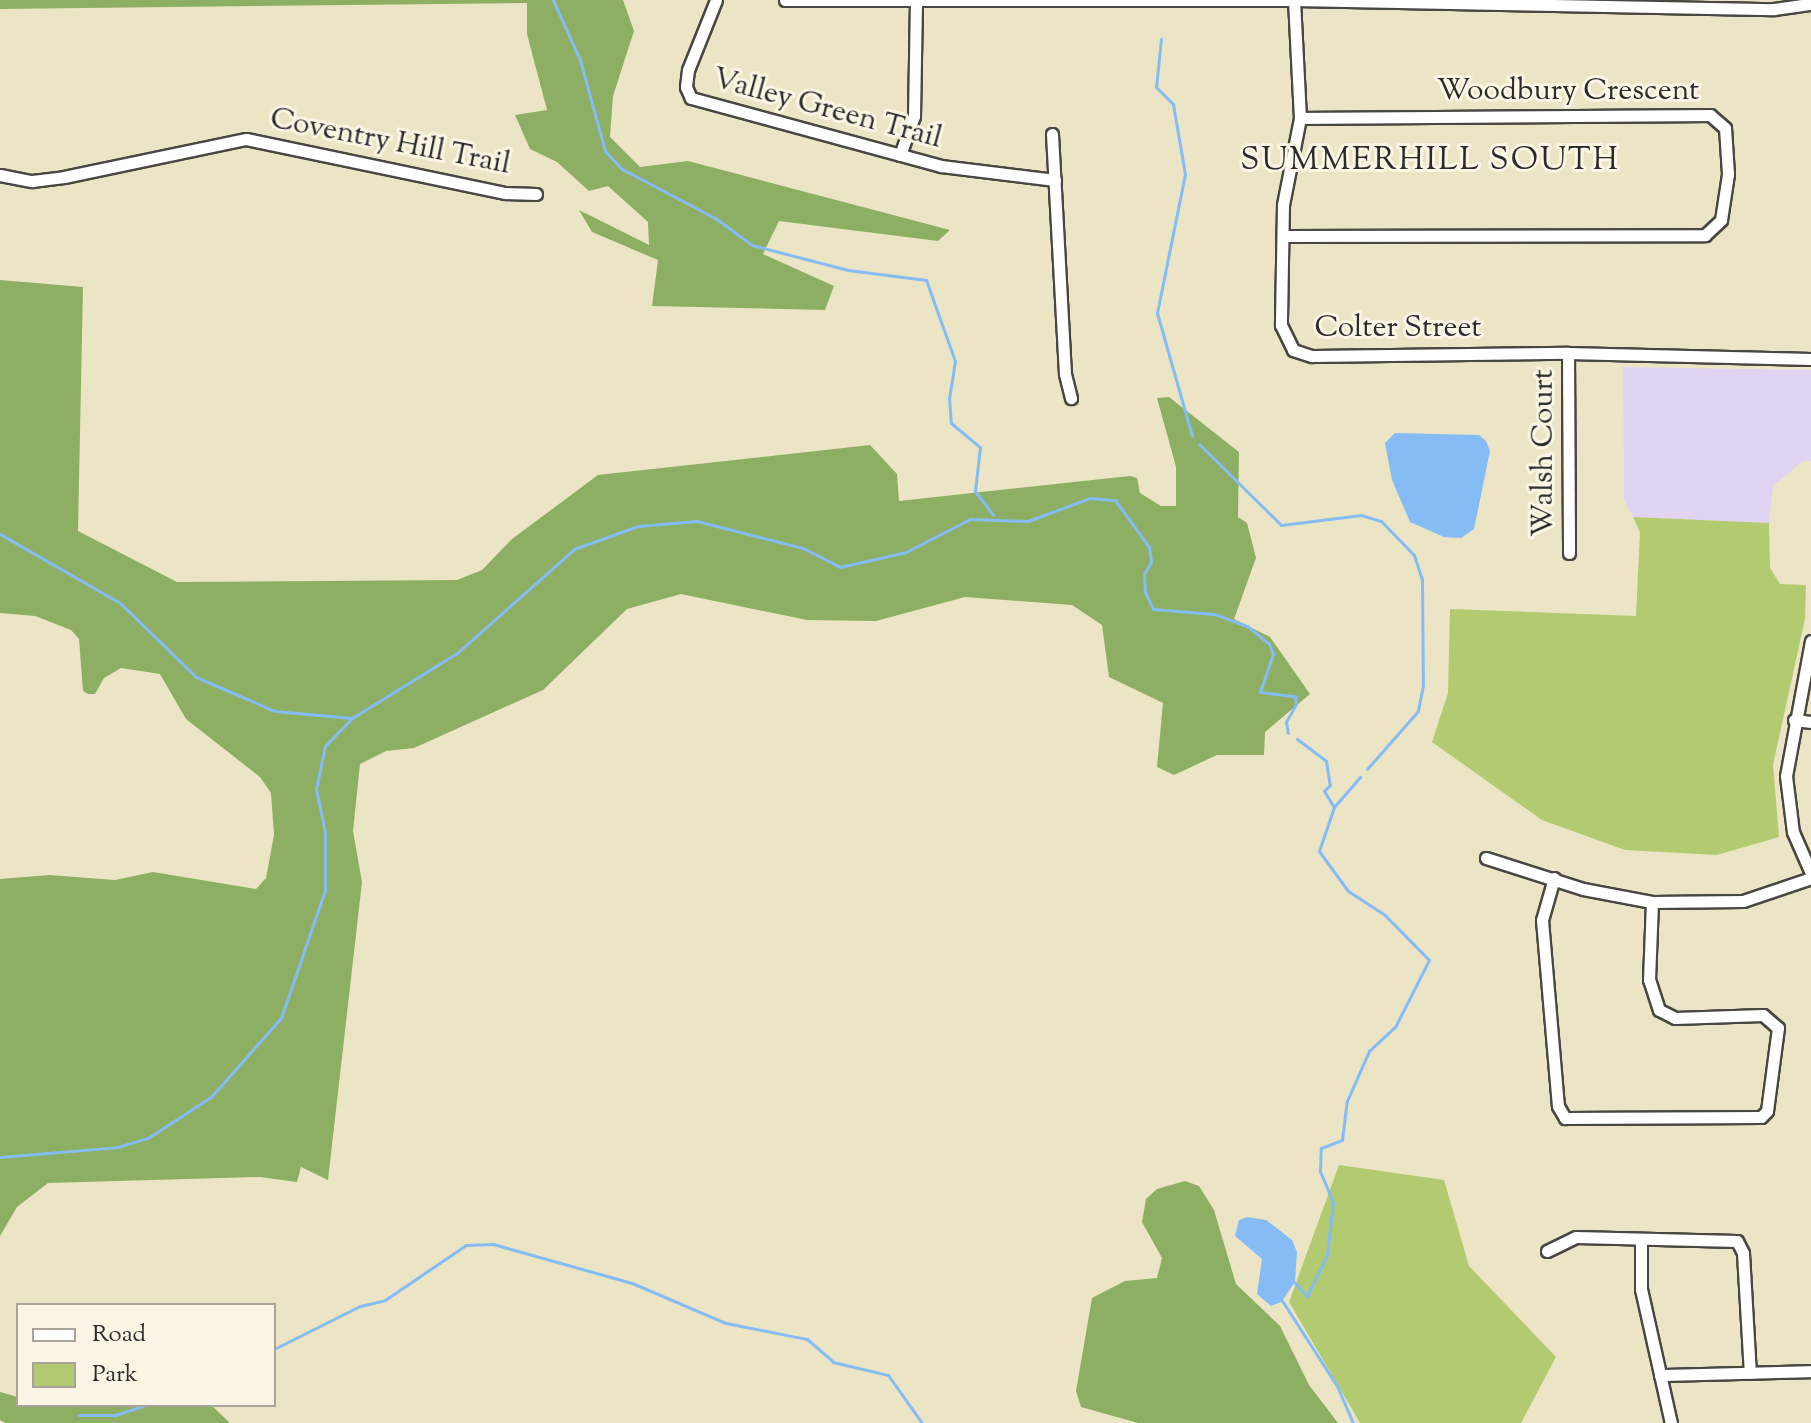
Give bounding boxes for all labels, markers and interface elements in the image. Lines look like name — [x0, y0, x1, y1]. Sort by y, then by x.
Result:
street label: Valley Green Trail — [708, 62, 946, 158]
street label: Woodbury Crescent — [1437, 74, 1699, 110]
street label: Coventry Hill Trail — [267, 102, 513, 184]
district label: SUMMERHILL SOUTH — [1240, 142, 1620, 180]
street label: Colter Street — [1314, 311, 1482, 347]
street label: Walsh Court — [1527, 369, 1563, 537]
legend — [16, 1303, 276, 1407]
text: Road — [92, 1318, 146, 1352]
text: Park — [92, 1358, 138, 1392]

